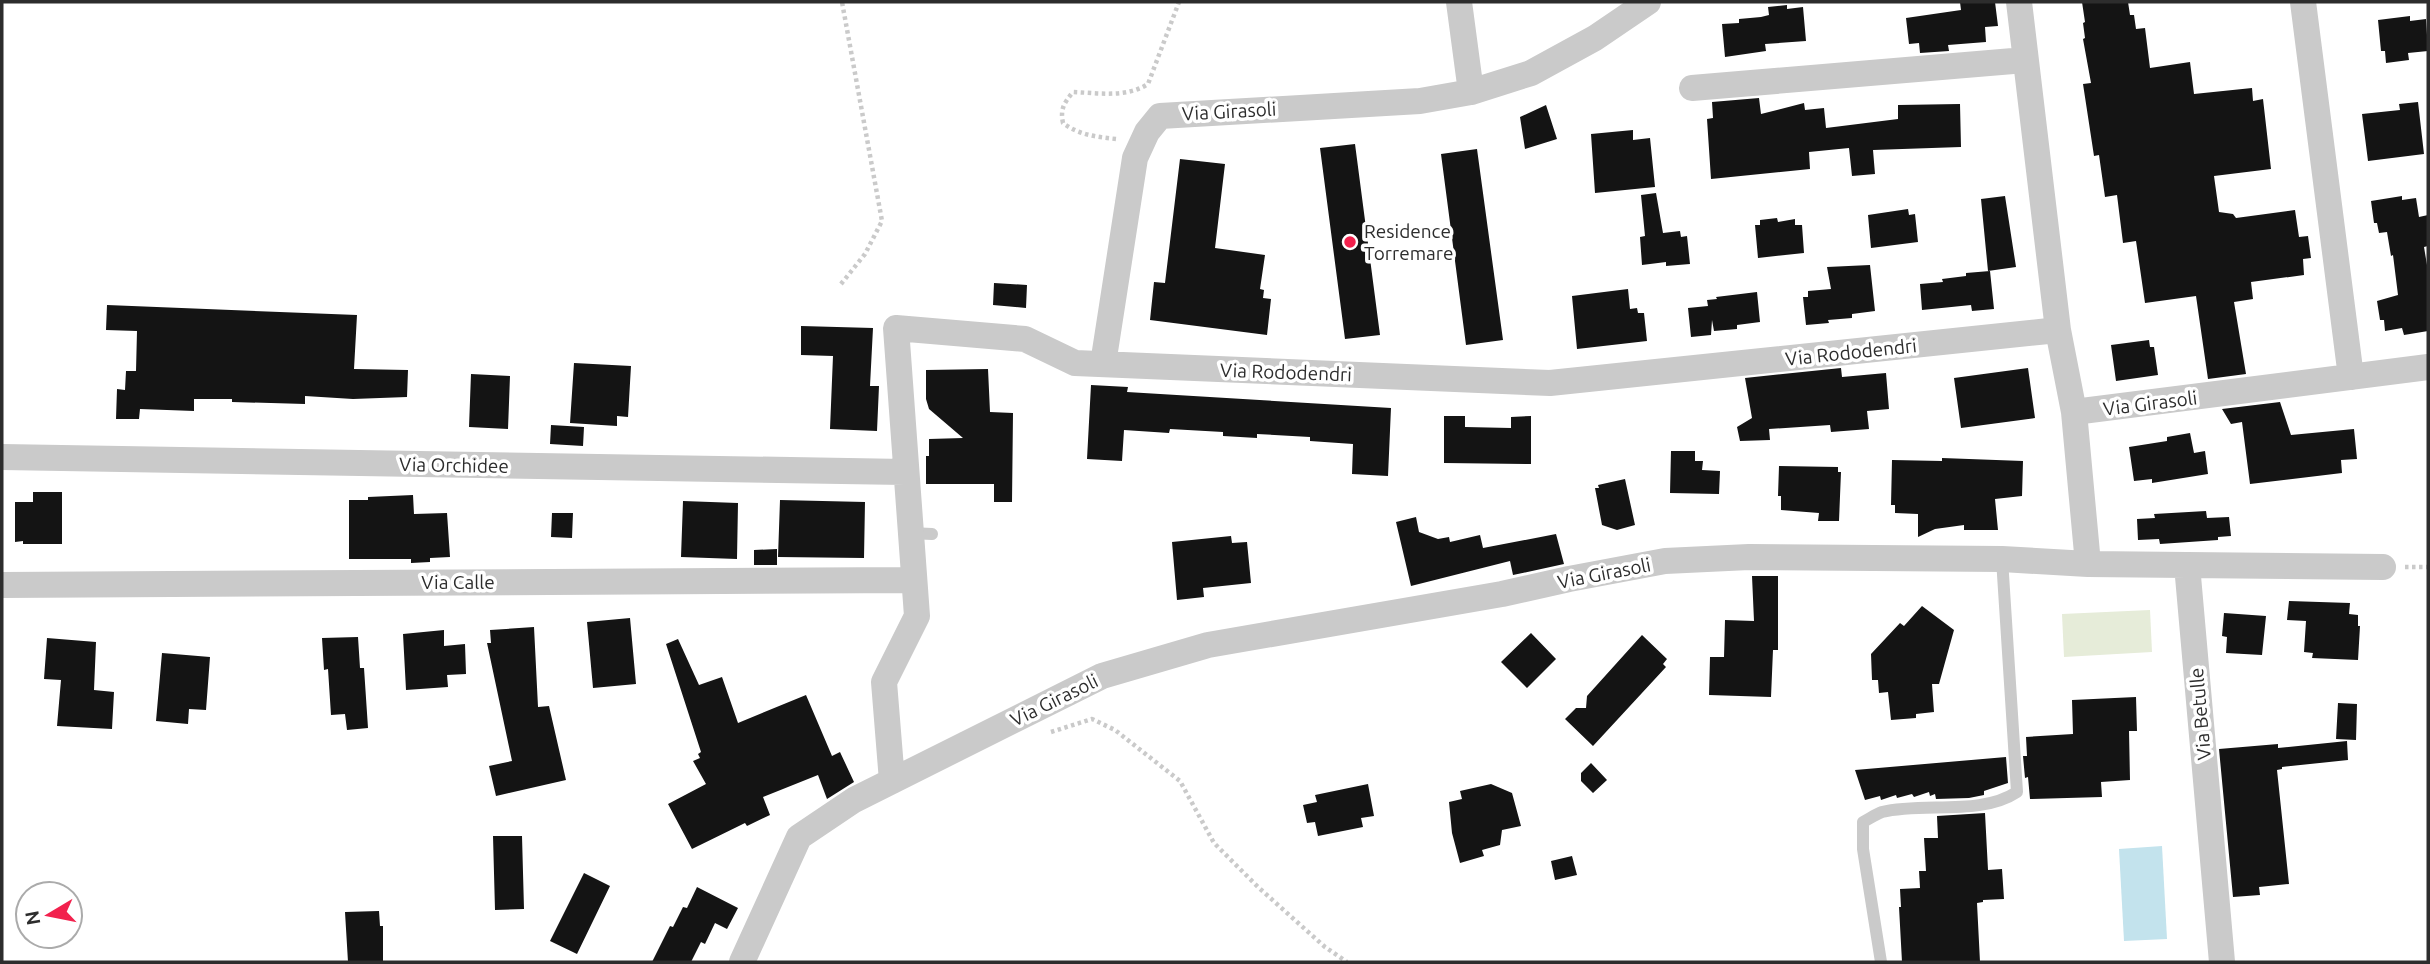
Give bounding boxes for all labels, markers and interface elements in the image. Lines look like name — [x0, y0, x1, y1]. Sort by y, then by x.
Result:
street label: Via Girasoli — [1181, 98, 1277, 124]
place label: Residence Torremare — [1364, 220, 1453, 264]
marker: Residence Torremare — [1342, 234, 1358, 250]
street label: Via Rododendri — [1784, 334, 1918, 370]
street label: Via Rododendri — [1220, 359, 1352, 385]
street label: Via Girasoli — [2102, 386, 2198, 420]
street label: Via Orchidee — [399, 453, 509, 477]
street label: Via Girasoli — [1556, 553, 1652, 593]
street label: Via Calle — [421, 571, 495, 593]
street label: Via Betulle — [2185, 667, 2215, 761]
street label: Via Girasoli — [1007, 669, 1101, 731]
north arrow — [14, 880, 84, 950]
text: N — [20, 909, 44, 927]

